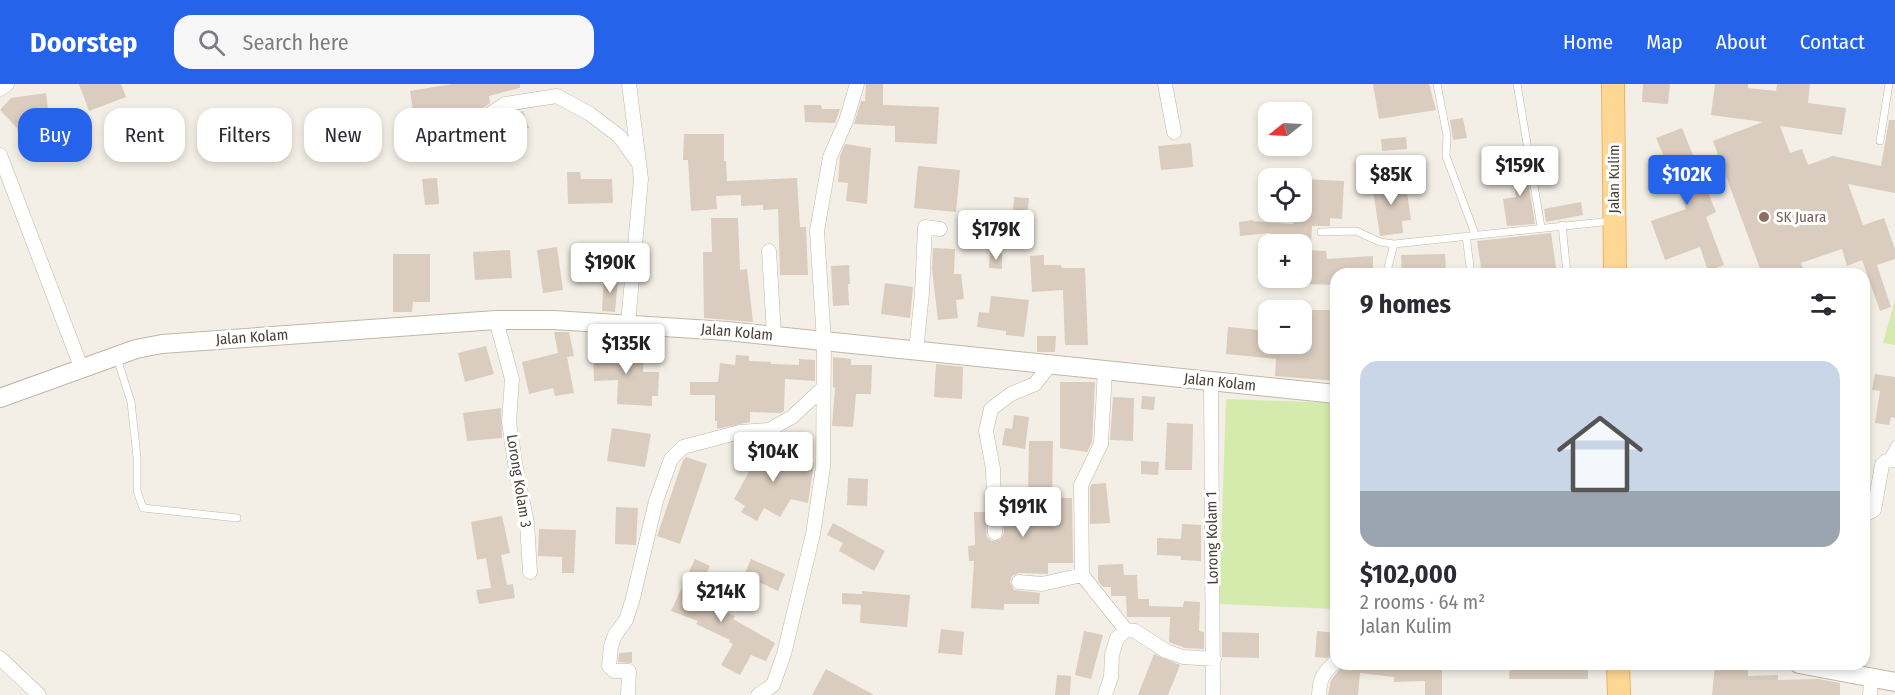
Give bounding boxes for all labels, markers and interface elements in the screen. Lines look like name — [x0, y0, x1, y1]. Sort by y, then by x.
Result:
search box — [174, 15, 594, 69]
text: Doorstep — [30, 26, 138, 59]
icon: search — [195, 26, 228, 59]
text: Search here — [243, 29, 349, 56]
text: Home — [1563, 29, 1613, 55]
text: Map — [1646, 29, 1683, 55]
text: About — [1716, 29, 1767, 55]
text: Contact — [1800, 29, 1865, 55]
north arrow — [1258, 102, 1312, 156]
map controls — [1258, 102, 1312, 354]
chip: Buy — [18, 108, 92, 162]
chip: Rent — [104, 108, 185, 162]
chip: Filters — [197, 108, 292, 162]
chip: New — [304, 108, 382, 162]
chip: Apartment — [394, 108, 527, 162]
street label: Jalan Kulim — [1605, 145, 1623, 213]
pin: $159K — [1478, 146, 1562, 197]
text: $159K — [1495, 153, 1545, 177]
pin: $85K — [1355, 155, 1427, 206]
pin: $102K — [1645, 155, 1729, 206]
text: $85K — [1370, 162, 1412, 186]
text: $102K — [1662, 162, 1712, 186]
button: locate — [1258, 168, 1312, 222]
place label: SK Juara — [1776, 208, 1826, 226]
pin: $179K — [954, 210, 1038, 261]
marker: SK Juara — [1757, 210, 1771, 224]
text: $179K — [972, 217, 1020, 241]
button: + — [1258, 234, 1312, 288]
pin: $190K — [568, 243, 652, 294]
text: $190K — [585, 250, 635, 274]
icon: filters — [1807, 288, 1840, 321]
text: 9 homes — [1360, 289, 1451, 320]
button: − — [1258, 300, 1312, 354]
street label: Jalan Kolam — [700, 320, 774, 344]
pin: $135K — [584, 324, 668, 375]
street label: Jalan Kolam — [215, 325, 289, 349]
text: $135K — [602, 331, 650, 355]
street label: Jalan Kolam — [1183, 369, 1257, 395]
icon: home — [1546, 400, 1654, 508]
pin: $104K — [731, 432, 815, 483]
street label: Lorong Kolam 3 — [503, 433, 535, 529]
text: $104K — [748, 439, 798, 463]
pin: $191K — [981, 487, 1065, 538]
street label: Lorong Kolam 1 — [1202, 491, 1222, 585]
text: $191K — [999, 494, 1047, 518]
text: $102,000 — [1360, 559, 1457, 590]
pin: $214K — [679, 572, 763, 623]
text: $214K — [696, 579, 746, 603]
text: 2 rooms · 64 m² — [1360, 590, 1485, 614]
text: Jalan Kulim — [1360, 614, 1452, 638]

